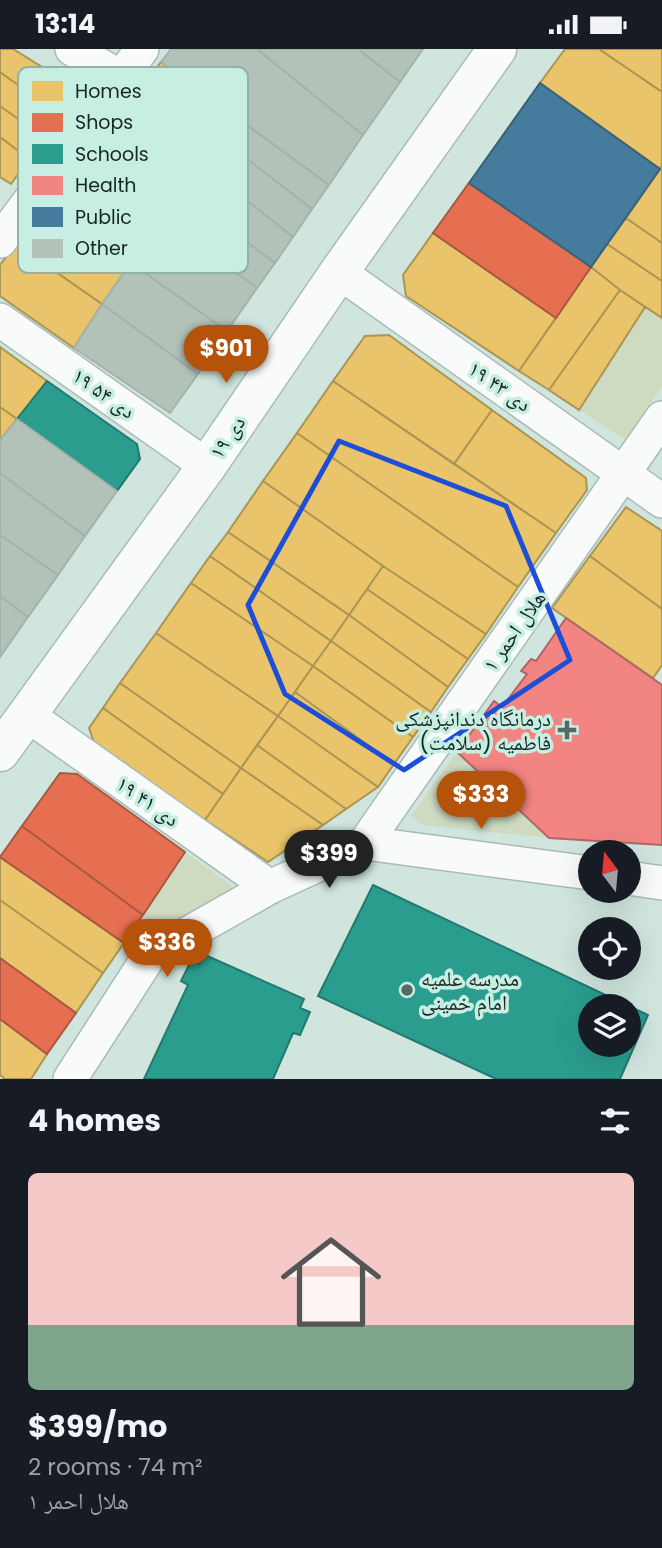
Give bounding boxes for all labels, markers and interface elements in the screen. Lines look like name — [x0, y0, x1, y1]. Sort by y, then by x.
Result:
text: 13:14 — [35, 6, 95, 42]
legend — [18, 67, 248, 273]
text: Homes — [75, 78, 142, 105]
text: Shops — [75, 109, 133, 136]
text: Schools — [75, 141, 149, 168]
text: Health — [75, 172, 137, 199]
text: Public — [75, 204, 132, 231]
text: Other — [75, 235, 128, 262]
pin: $901 — [185, 325, 267, 385]
text: $901 — [200, 332, 252, 364]
street label: ۱۹ دی ۴۳ — [463, 354, 537, 418]
street label: ۱۹ دی ۵۴ — [67, 361, 141, 425]
street label: ۱۹ دی — [202, 410, 252, 464]
street label: هلال احمر ۱ — [476, 585, 552, 677]
place label: درمانگاه دندانپزشکی فاطمیه (سلامت) — [395, 704, 551, 757]
marker: درمانگاه دندانپزشکی فاطمیه (سلامت) — [557, 720, 577, 740]
street label: ۱۹ دی ۴۱ — [111, 769, 185, 833]
pin: $333 — [440, 771, 522, 831]
text: $333 — [453, 778, 509, 810]
pin: $399 — [288, 831, 370, 890]
text: $399 — [300, 837, 358, 869]
north arrow — [578, 840, 640, 903]
map controls — [578, 840, 641, 1057]
button: locate — [578, 917, 641, 980]
pin: $336 — [126, 919, 208, 979]
text: $336 — [138, 926, 196, 958]
place label: مدرسه علمیه امام خمینی — [421, 964, 519, 1017]
marker: مدرسه علمیه امام خمینی — [399, 982, 415, 998]
button: layers — [578, 994, 641, 1057]
text: 4 homes — [28, 1099, 161, 1142]
icon: filters — [596, 1102, 634, 1140]
icon: home — [268, 1219, 394, 1345]
text: $399/mo — [28, 1405, 167, 1448]
text: 2 rooms · 74 m² — [28, 1451, 203, 1483]
text: هلال احمر ۱ — [28, 1485, 129, 1517]

